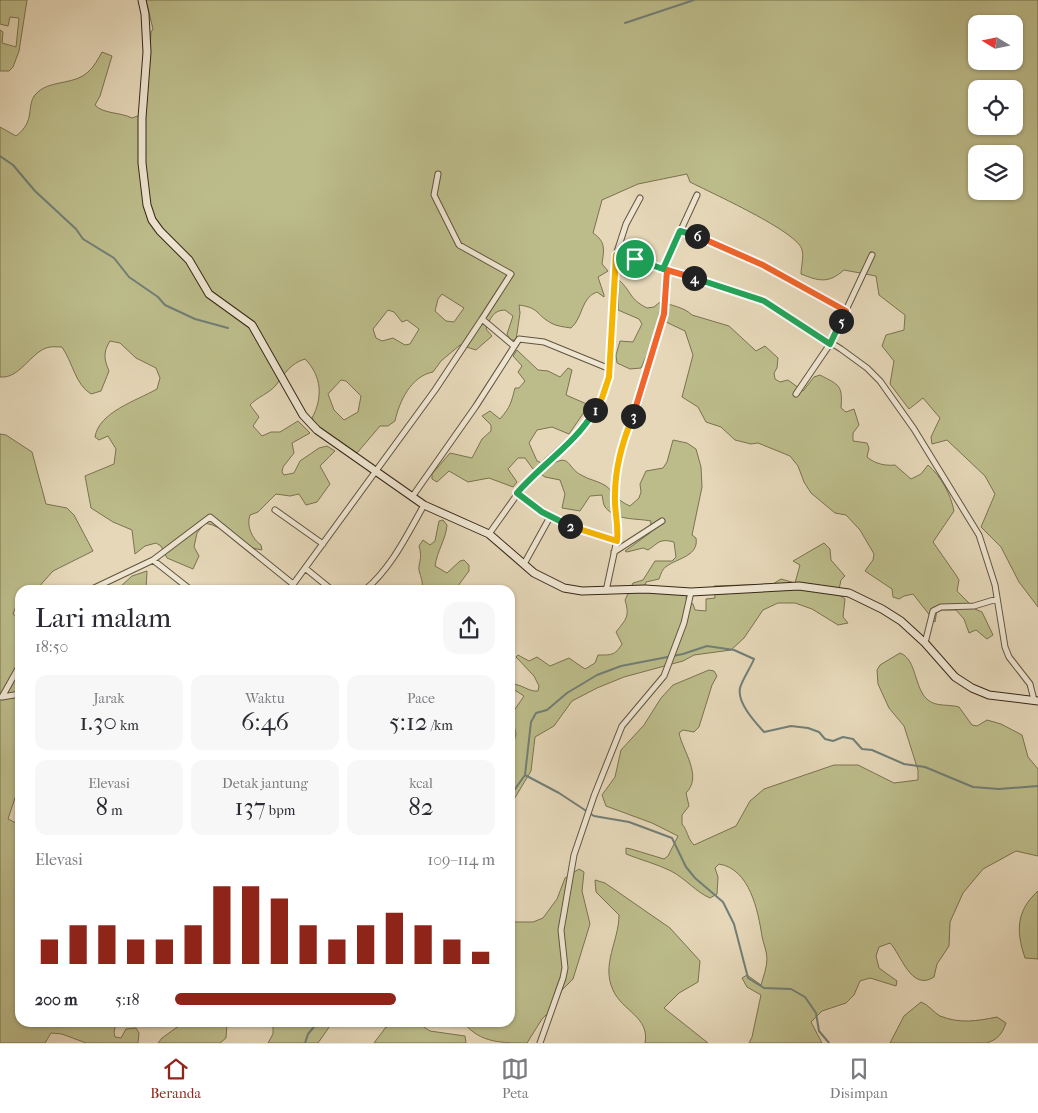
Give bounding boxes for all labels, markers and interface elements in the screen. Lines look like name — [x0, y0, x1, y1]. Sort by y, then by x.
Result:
north arrow — [968, 15, 1022, 70]
map controls — [968, 15, 1023, 200]
button: locate — [968, 80, 1023, 135]
button: layers — [968, 145, 1023, 200]
pin: 6 — [684, 224, 710, 248]
text: 6 — [694, 228, 701, 245]
pin — [614, 238, 656, 280]
icon: arrive — [621, 245, 649, 273]
pin: 4 — [682, 266, 706, 290]
text: 4 — [690, 270, 699, 287]
pin: 5 — [828, 308, 854, 334]
text: 5 — [838, 313, 845, 330]
pin: 1 — [582, 398, 608, 422]
text: 1 — [593, 402, 598, 419]
pin: 3 — [620, 404, 646, 428]
text: 3 — [631, 408, 636, 425]
pin: 2 — [558, 514, 582, 538]
text: 2 — [567, 518, 574, 535]
text: Lari malam — [35, 601, 171, 634]
button: share — [443, 602, 495, 654]
text: 18:50 — [35, 637, 68, 656]
text: Jarak — [93, 690, 125, 707]
text: Waktu — [245, 690, 285, 707]
text: Pace — [407, 690, 435, 707]
text: 1.30 — [79, 707, 117, 736]
text: 6:46 — [241, 707, 289, 736]
text: 5:12 — [389, 707, 428, 736]
text: km — [117, 717, 139, 734]
text: /km — [428, 717, 453, 734]
text: Elevasi — [88, 775, 130, 792]
text: Detak jantung — [222, 775, 308, 792]
text: kcal — [409, 775, 433, 792]
text: 8 — [95, 792, 108, 821]
text: 137 — [235, 792, 266, 821]
text: 82 — [408, 792, 434, 821]
text: m — [108, 802, 123, 819]
text: bpm — [266, 802, 295, 819]
text: Elevasi — [35, 850, 83, 869]
text: 109–114 m — [428, 850, 495, 869]
text: 200 m — [35, 990, 78, 1009]
text: 5:18 — [115, 990, 140, 1009]
tab: Beranda — [150, 1055, 201, 1102]
tab: Peta — [501, 1055, 529, 1102]
tab: Disimpan — [830, 1055, 888, 1102]

